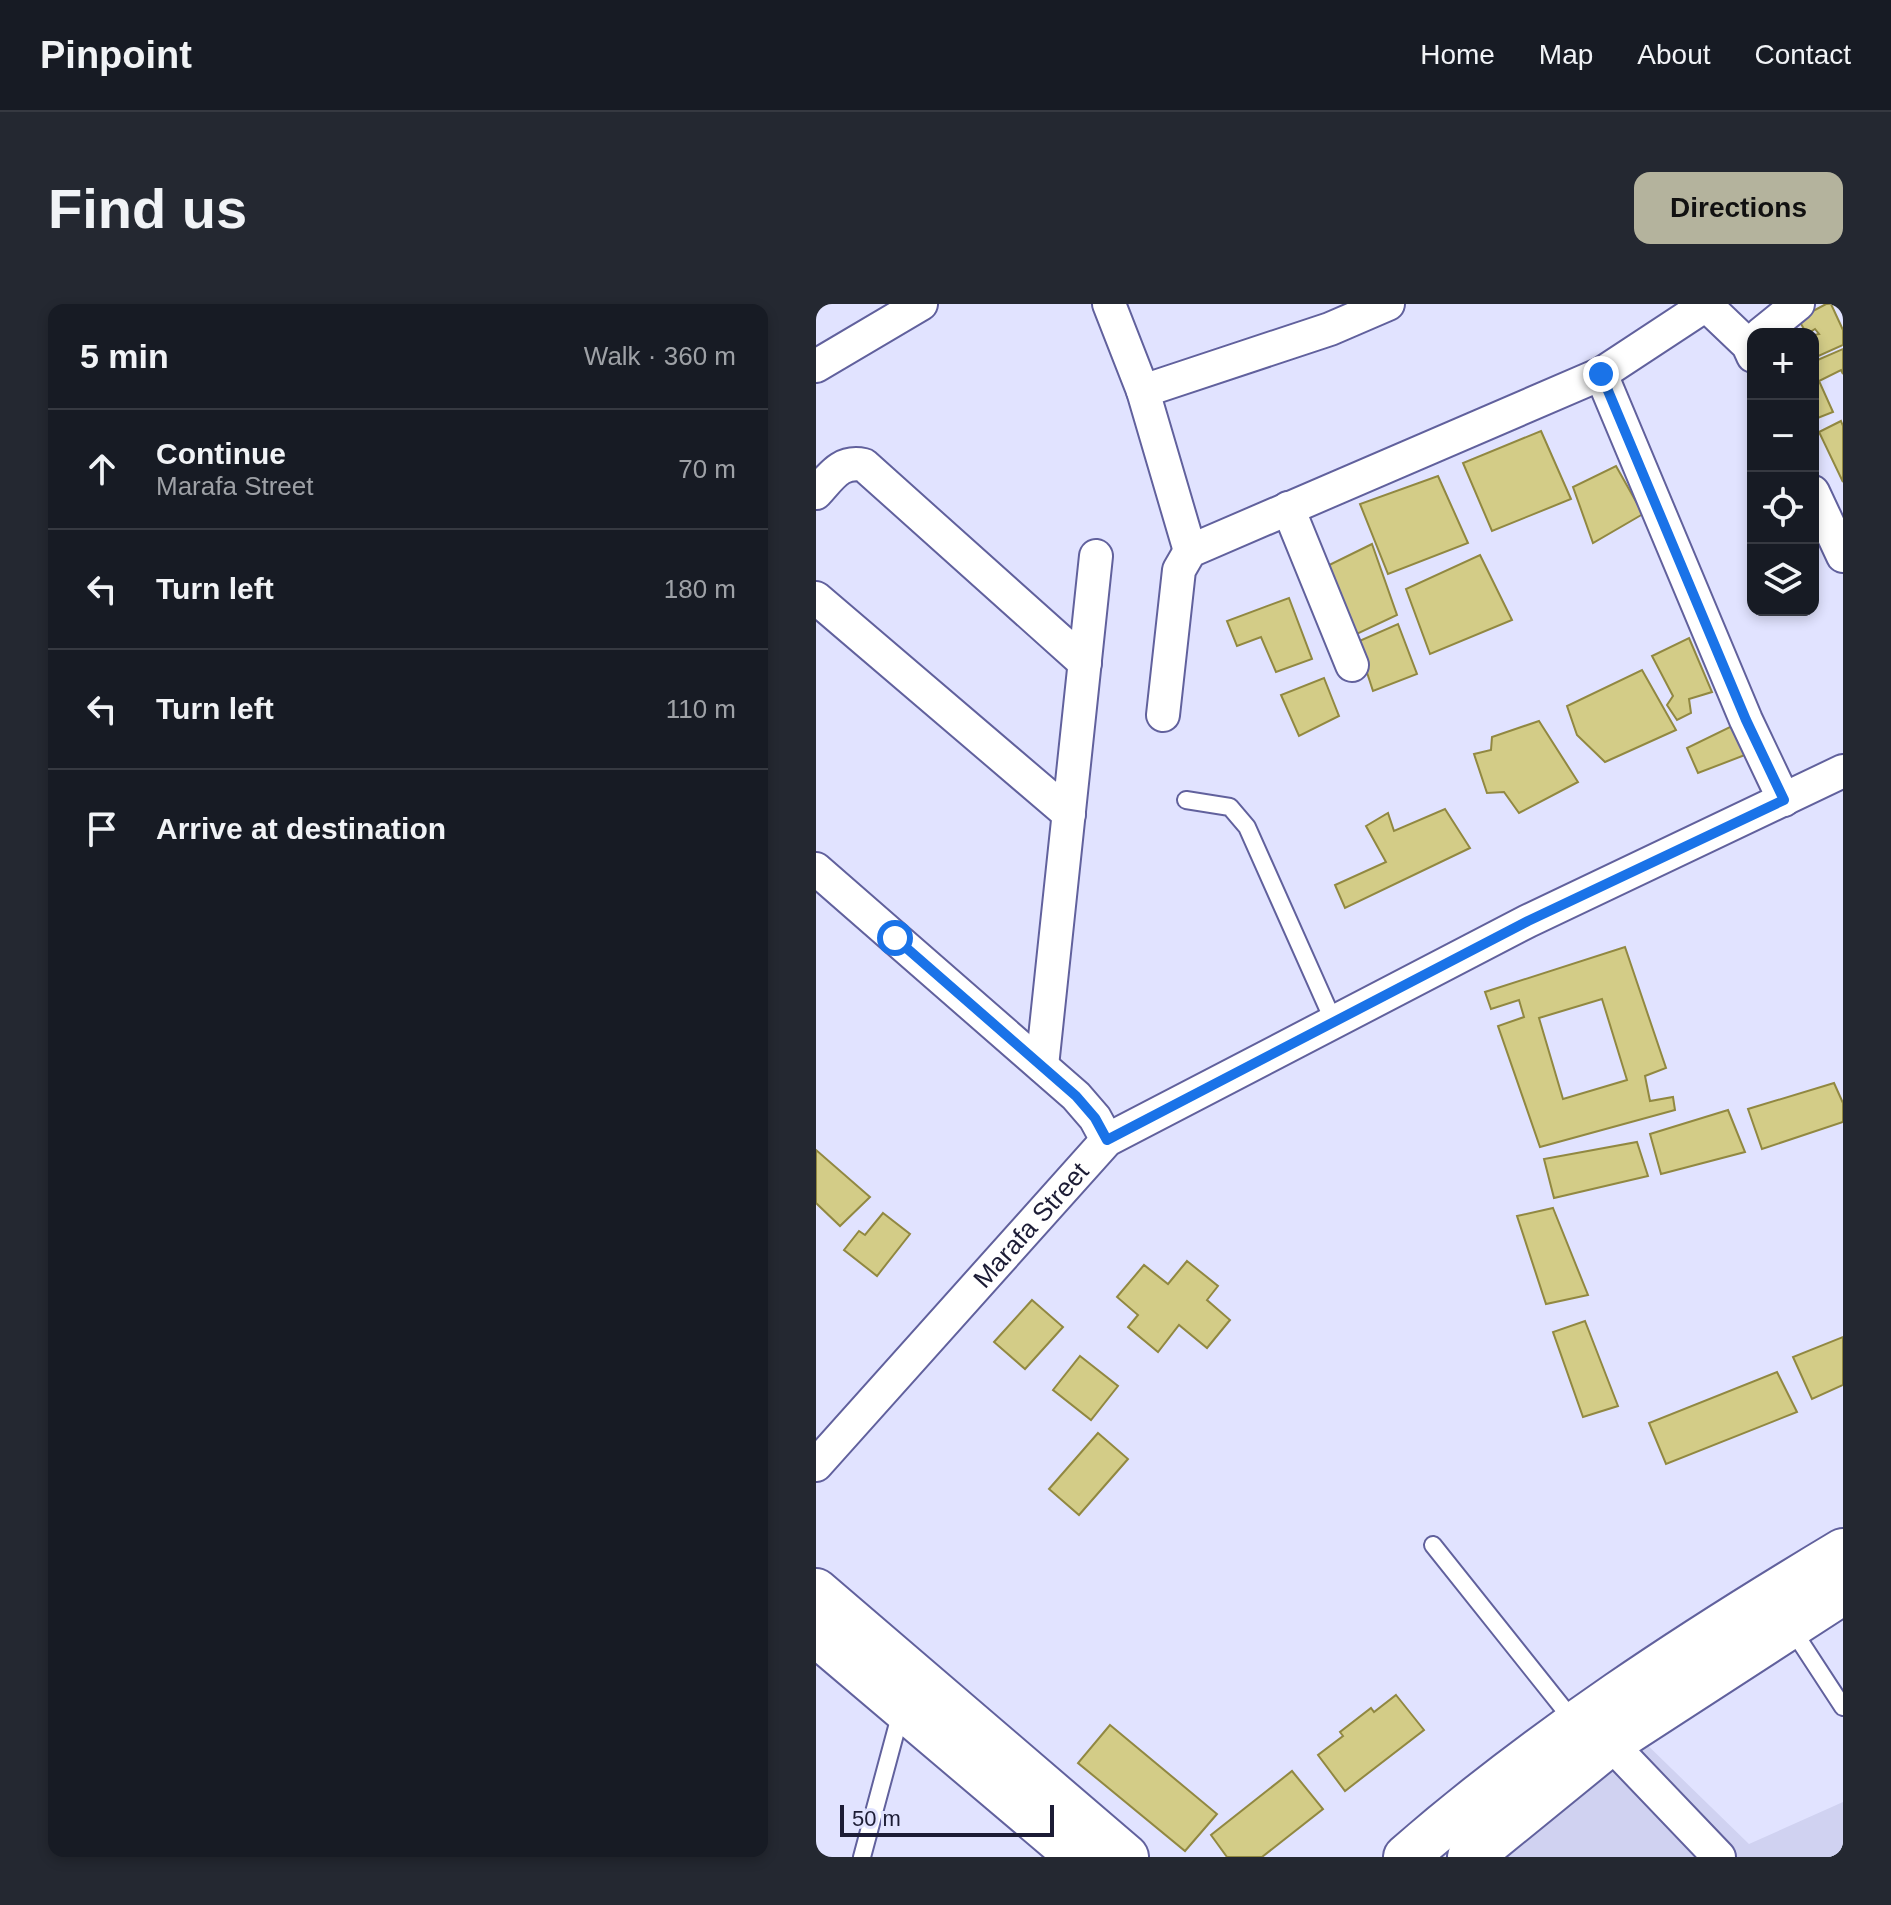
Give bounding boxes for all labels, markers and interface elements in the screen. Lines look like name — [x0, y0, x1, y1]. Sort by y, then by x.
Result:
text: Pinpoint — [40, 34, 192, 76]
text: Home — [1420, 39, 1495, 70]
text: Map — [1539, 39, 1593, 70]
text: About — [1637, 39, 1711, 70]
text: Contact — [1755, 39, 1851, 70]
button: Directions — [1634, 172, 1843, 244]
text: Find us — [48, 177, 247, 240]
map controls — [1747, 328, 1819, 616]
button: + — [1747, 328, 1819, 400]
text: 5 min — [80, 337, 169, 375]
text: Walk · 360 m — [584, 341, 736, 371]
route end — [1583, 356, 1619, 392]
button: − — [1747, 400, 1819, 472]
text: Continue — [156, 437, 286, 470]
icon: ahead — [80, 447, 124, 491]
text: 70 m — [678, 454, 736, 484]
text: Marafa Street — [156, 471, 314, 501]
button: locate — [1747, 472, 1819, 544]
button: layers — [1747, 544, 1819, 616]
icon: left — [80, 567, 124, 611]
text: Turn left — [156, 572, 274, 605]
text: 180 m — [664, 574, 736, 604]
icon: left — [80, 687, 124, 731]
text: Turn left — [156, 692, 274, 725]
text: 110 m — [666, 694, 736, 724]
icon: arrive — [80, 807, 124, 851]
text: Arrive at destination — [156, 812, 446, 845]
route start — [877, 920, 913, 956]
street label: Marafa Street — [967, 1156, 1095, 1294]
scale bar — [840, 1801, 1054, 1837]
text: 50 m — [852, 1806, 901, 1831]

